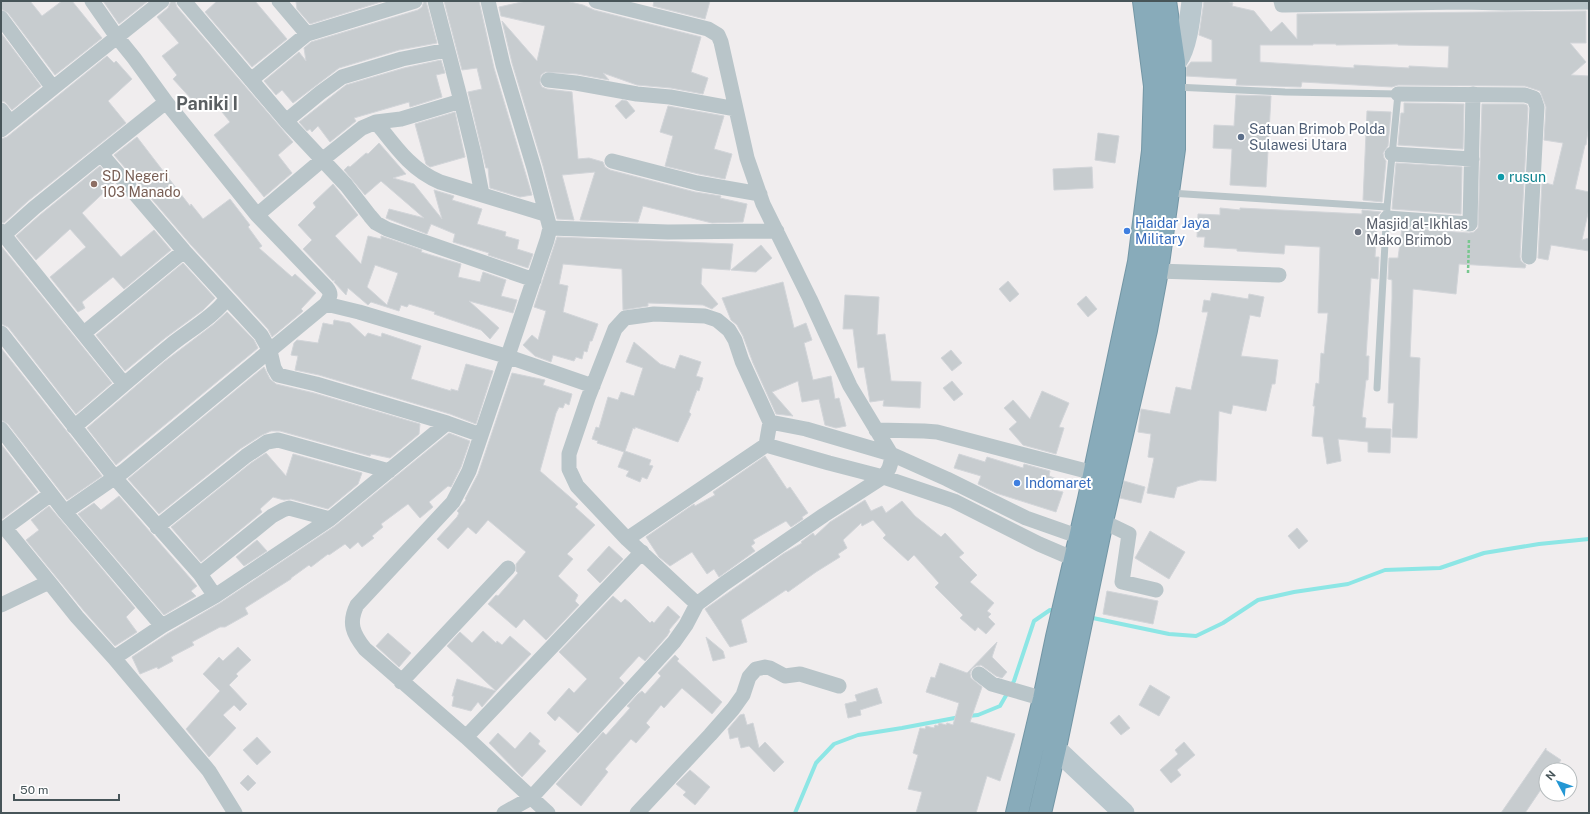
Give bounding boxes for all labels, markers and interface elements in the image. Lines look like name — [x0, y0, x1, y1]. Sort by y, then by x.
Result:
district label: Paniki I — [176, 93, 238, 114]
place label: Satuan Brimob Polda Sulawesi Utara — [1249, 121, 1385, 153]
marker: Satuan Brimob Polda Sulawesi Utara — [1236, 132, 1246, 142]
place label: SD Negeri 103 Manado — [102, 168, 181, 200]
place label: rusun — [1509, 169, 1546, 185]
marker: rusun — [1496, 172, 1506, 182]
marker: SD Negeri 103 Manado — [89, 179, 99, 189]
place label: Haidar Jaya Military — [1135, 215, 1210, 247]
place label: Masjid al-Ikhlas Mako Brimob — [1366, 216, 1468, 248]
marker: Haidar Jaya Military — [1122, 226, 1132, 236]
marker: Masjid al-Ikhlas Mako Brimob — [1353, 227, 1363, 237]
place label: Indomaret — [1025, 475, 1092, 491]
marker: Indomaret — [1012, 478, 1022, 488]
north arrow — [1538, 762, 1578, 802]
text: N — [1543, 768, 1558, 783]
scale bar — [14, 776, 119, 802]
text: 50 m — [20, 783, 48, 797]

